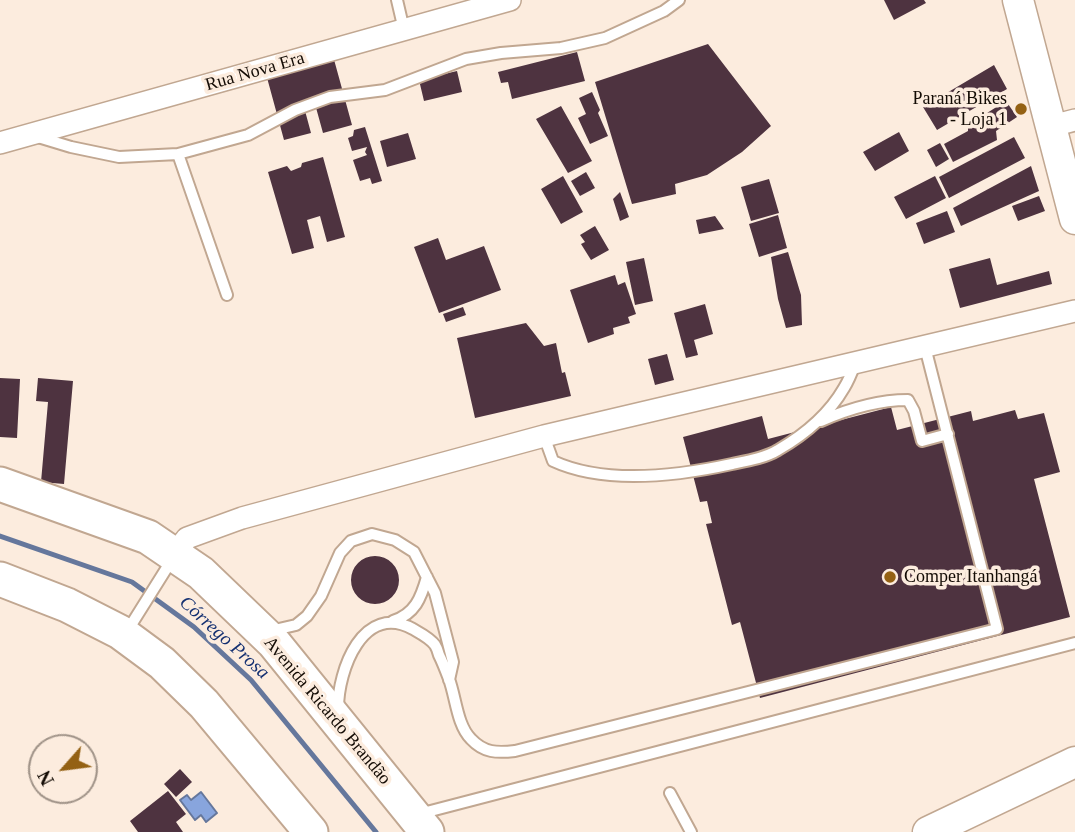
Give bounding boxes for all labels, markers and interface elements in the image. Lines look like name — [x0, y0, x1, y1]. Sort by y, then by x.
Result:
street label: Rua Nova Era — [203, 48, 307, 96]
place label: Paraná Bikes - Loja 1 — [913, 88, 1007, 130]
marker: Paraná Bikes - Loja 1 — [1013, 101, 1029, 117]
place label: Comper Itanhangá — [904, 566, 1037, 588]
marker: Comper Itanhangá — [882, 569, 898, 585]
water label: Córrego Prosa — [174, 592, 274, 684]
street label: Avenida Ricardo Brandão — [259, 633, 395, 789]
north arrow — [28, 734, 98, 804]
text: N — [33, 767, 58, 789]

